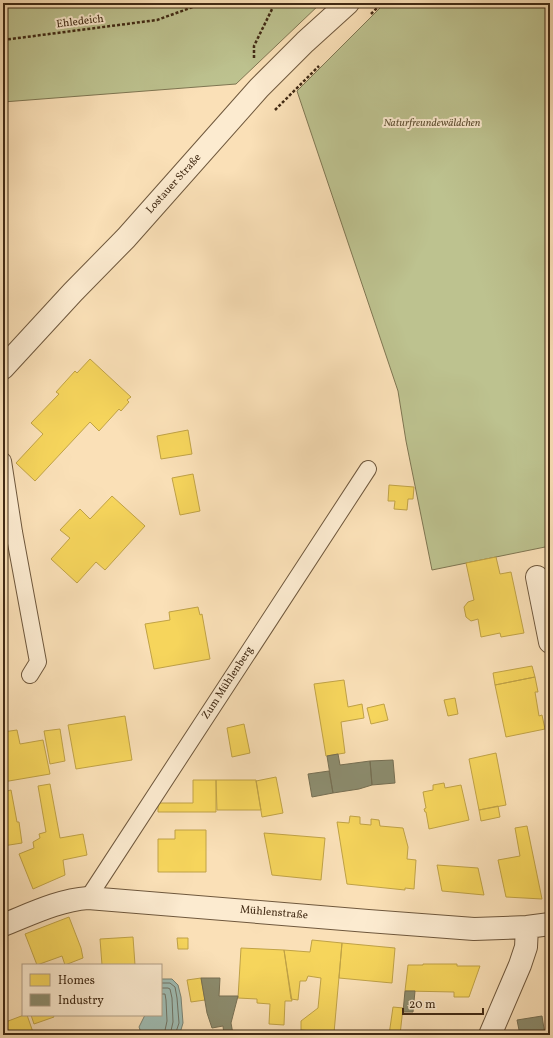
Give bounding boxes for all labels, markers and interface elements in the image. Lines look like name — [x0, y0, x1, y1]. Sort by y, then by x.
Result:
street label: Ehledeich — [55, 12, 105, 32]
park label: Naturfreundewäldchen — [383, 116, 481, 131]
street label: Lostauer Straße — [143, 151, 205, 217]
street label: Zum Mühlenberg — [199, 643, 257, 722]
street label: Mühlenstraße — [239, 903, 309, 923]
legend — [22, 964, 162, 1016]
text: Homes — [58, 973, 95, 989]
scale bar — [403, 990, 483, 1016]
text: Industry — [58, 993, 104, 1009]
text: 20 m — [409, 997, 436, 1013]

